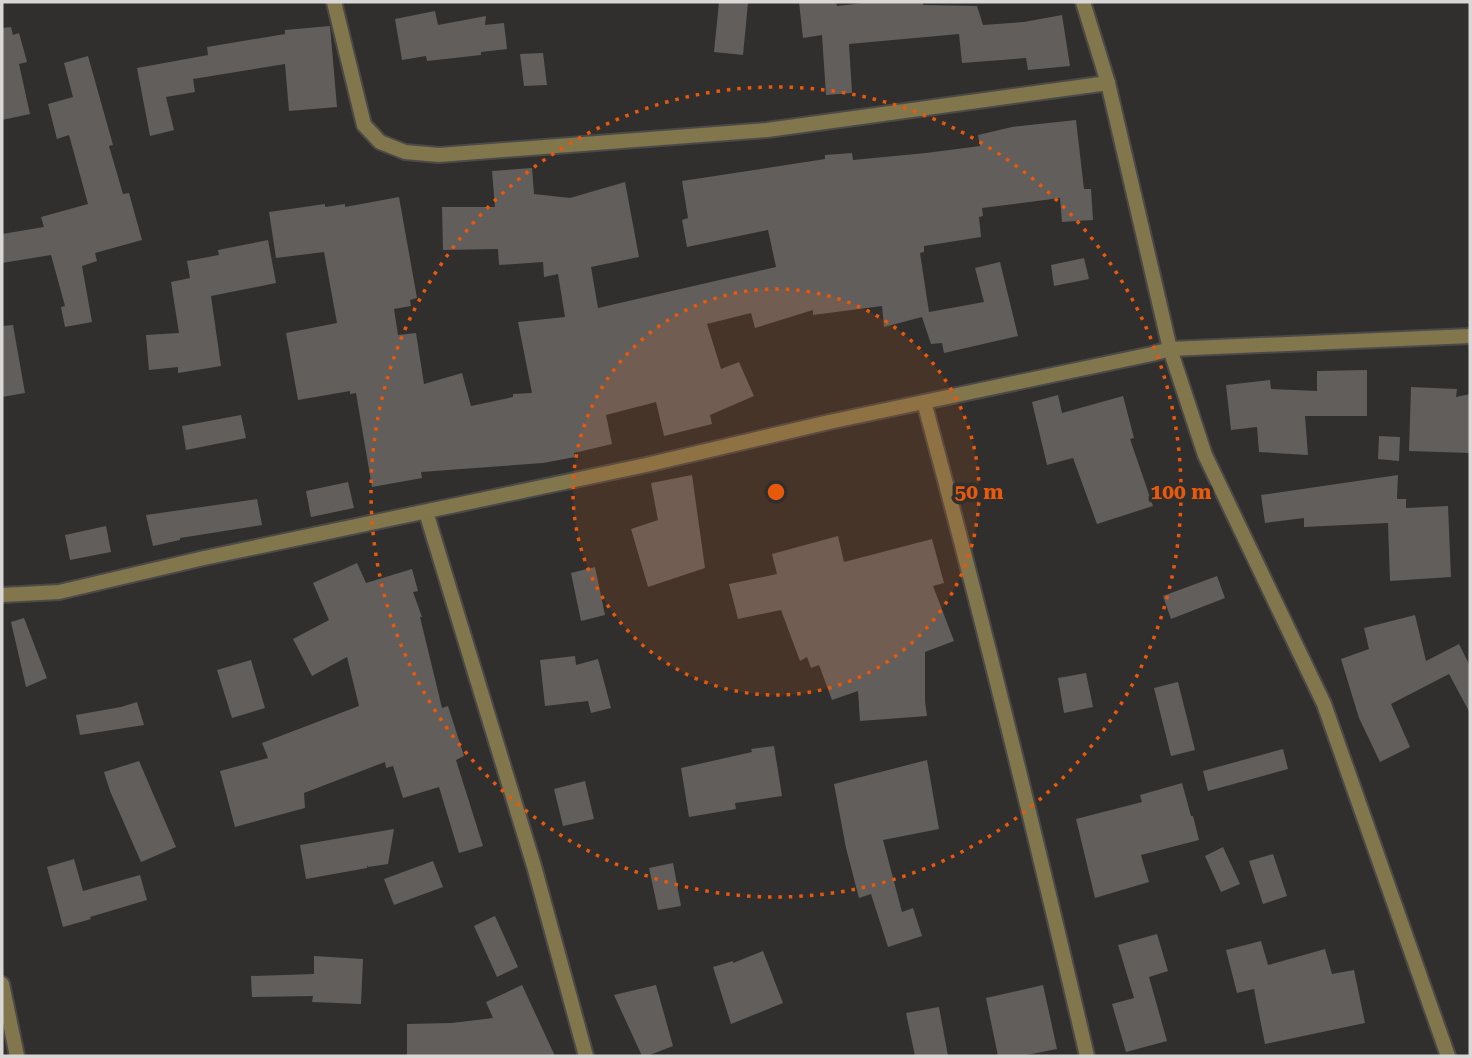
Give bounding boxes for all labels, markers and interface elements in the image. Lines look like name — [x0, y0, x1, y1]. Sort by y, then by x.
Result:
centre of rings — [764, 480, 788, 504]
text: 50 m — [954, 480, 1004, 504]
text: 100 m — [1151, 480, 1211, 504]

